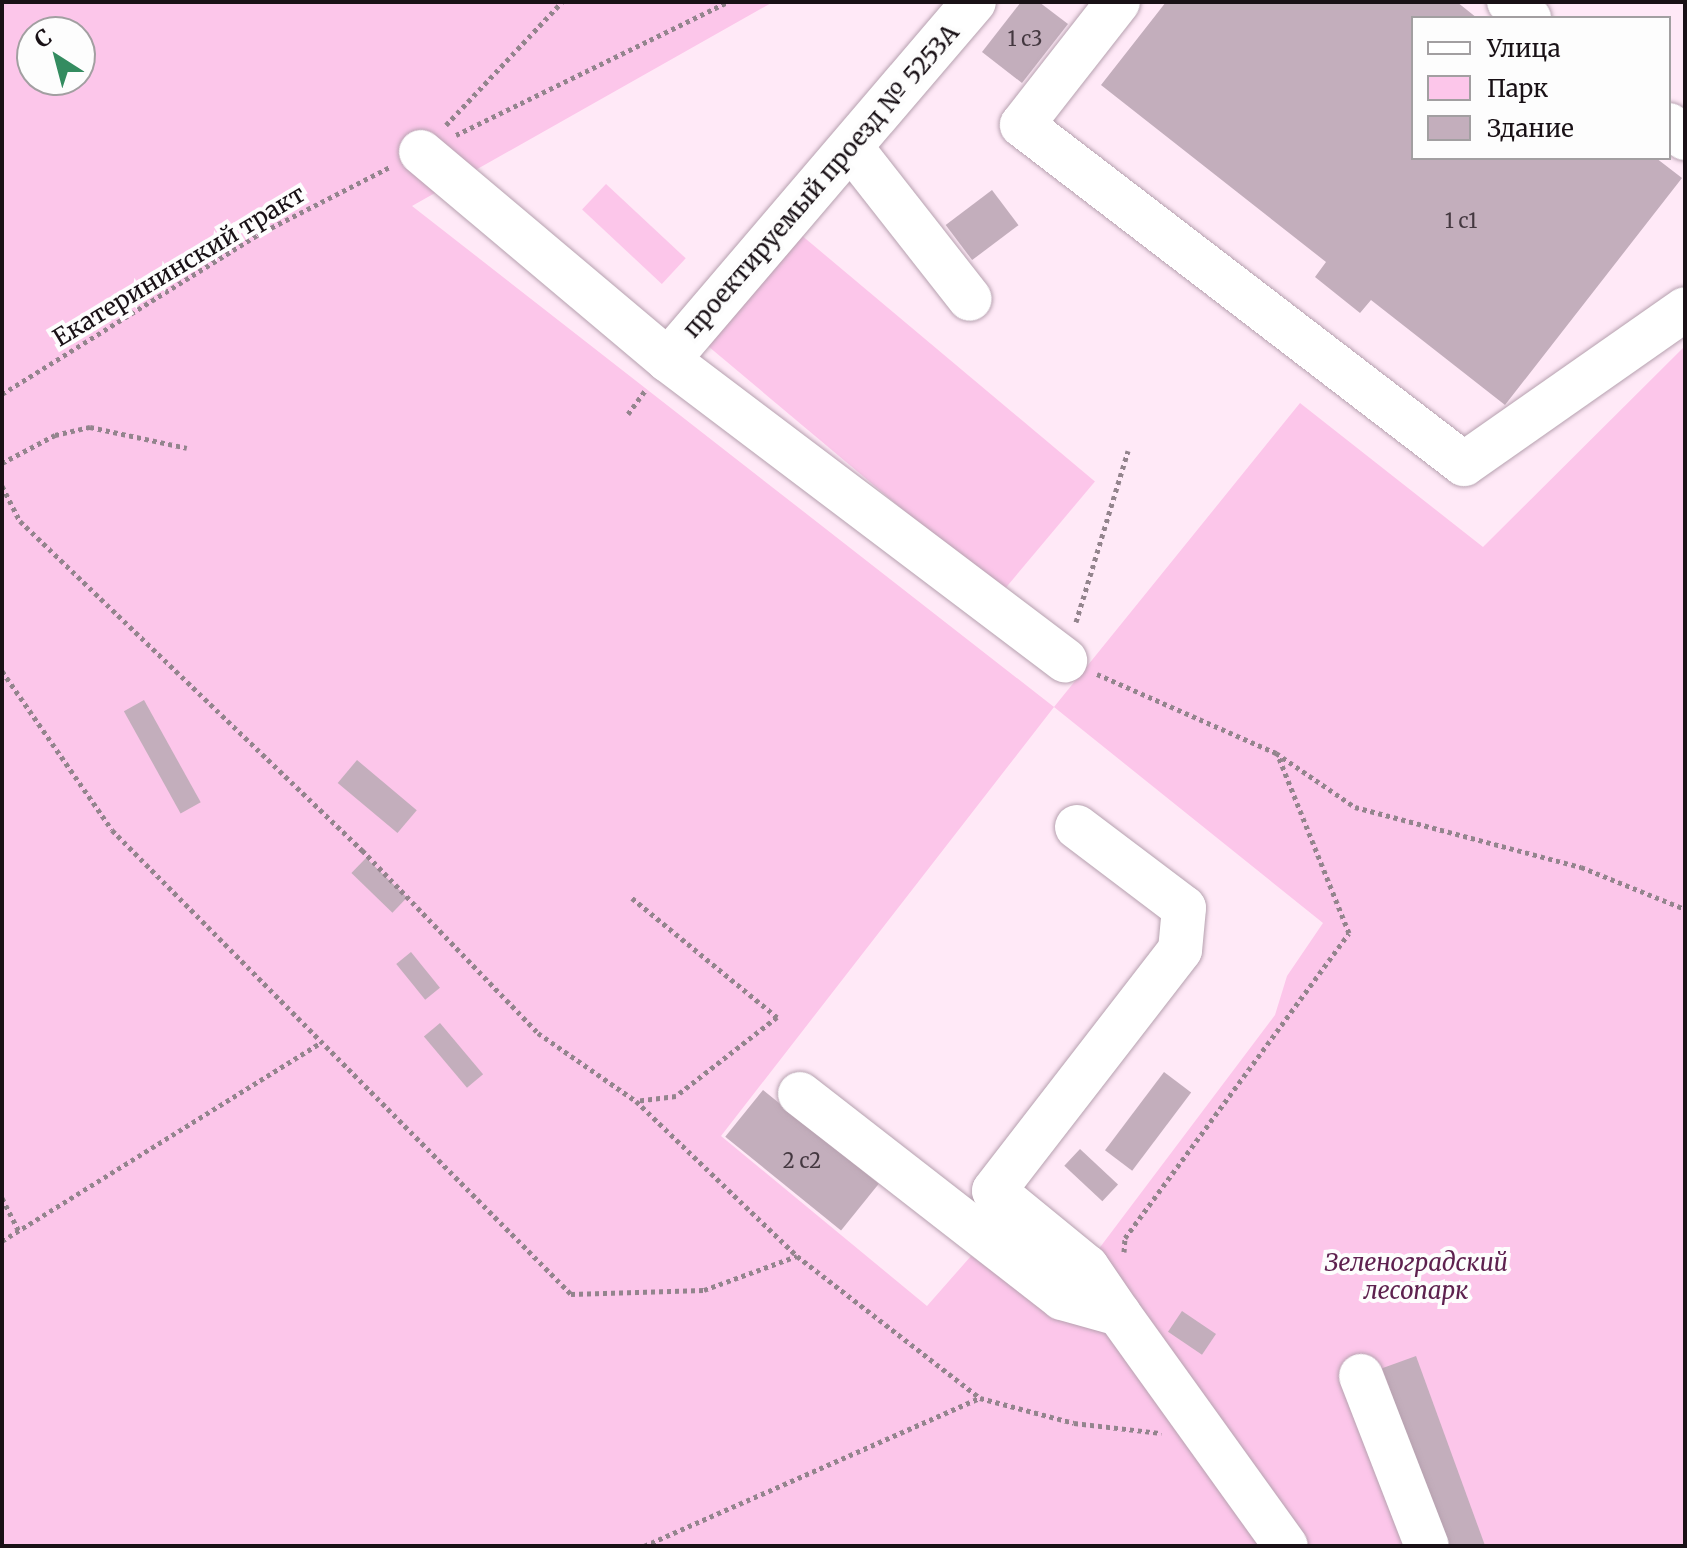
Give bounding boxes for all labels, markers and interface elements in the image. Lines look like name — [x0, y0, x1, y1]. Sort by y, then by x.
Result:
north arrow — [16, 16, 96, 96]
legend — [1411, 16, 1671, 160]
street label: проектируемый проезд № 5253А — [677, 19, 965, 343]
text: С — [29, 23, 57, 54]
house number: 1 с3 — [1008, 26, 1042, 50]
text: Улица — [1487, 33, 1561, 64]
text: Парк — [1487, 73, 1548, 104]
text: Здание — [1487, 113, 1574, 144]
street label: Екатерининский тракт — [48, 179, 310, 353]
house number: 1 с1 — [1445, 208, 1477, 232]
house number: 2 с2 — [783, 1148, 821, 1172]
park label: Зеленоградский лесопарк — [1324, 1249, 1508, 1305]

